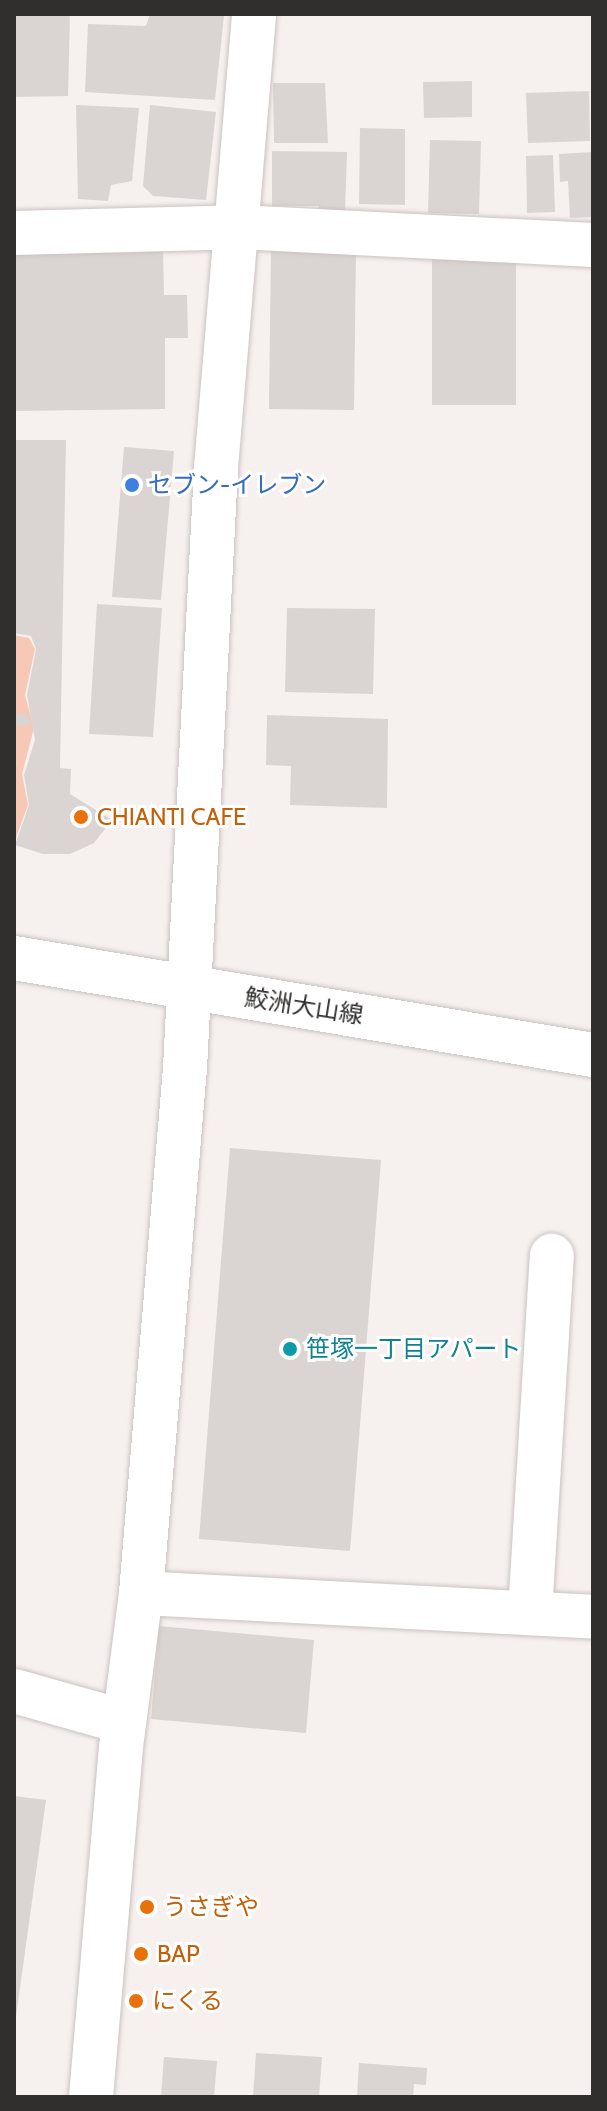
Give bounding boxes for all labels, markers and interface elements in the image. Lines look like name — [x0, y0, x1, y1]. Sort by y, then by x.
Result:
place label: セブン-イレブン — [148, 471, 326, 499]
marker: セブン-イレブン — [123, 476, 141, 494]
place label: CHIANTI CAFE — [97, 803, 246, 831]
marker: CHIANTI CAFE — [72, 808, 90, 826]
street label: 鮫洲大山線 — [242, 982, 366, 1030]
place label: 笹塚一丁目アパート — [306, 1335, 522, 1363]
marker: 笹塚一丁目アパート — [281, 1340, 299, 1358]
place label: うさぎや — [163, 1893, 259, 1921]
marker: うさぎや — [138, 1898, 156, 1916]
place label: BAP — [157, 1940, 200, 1968]
marker: BAP — [132, 1945, 150, 1963]
place label: にくる — [152, 1987, 224, 2015]
marker: にくる — [127, 1992, 145, 2010]

